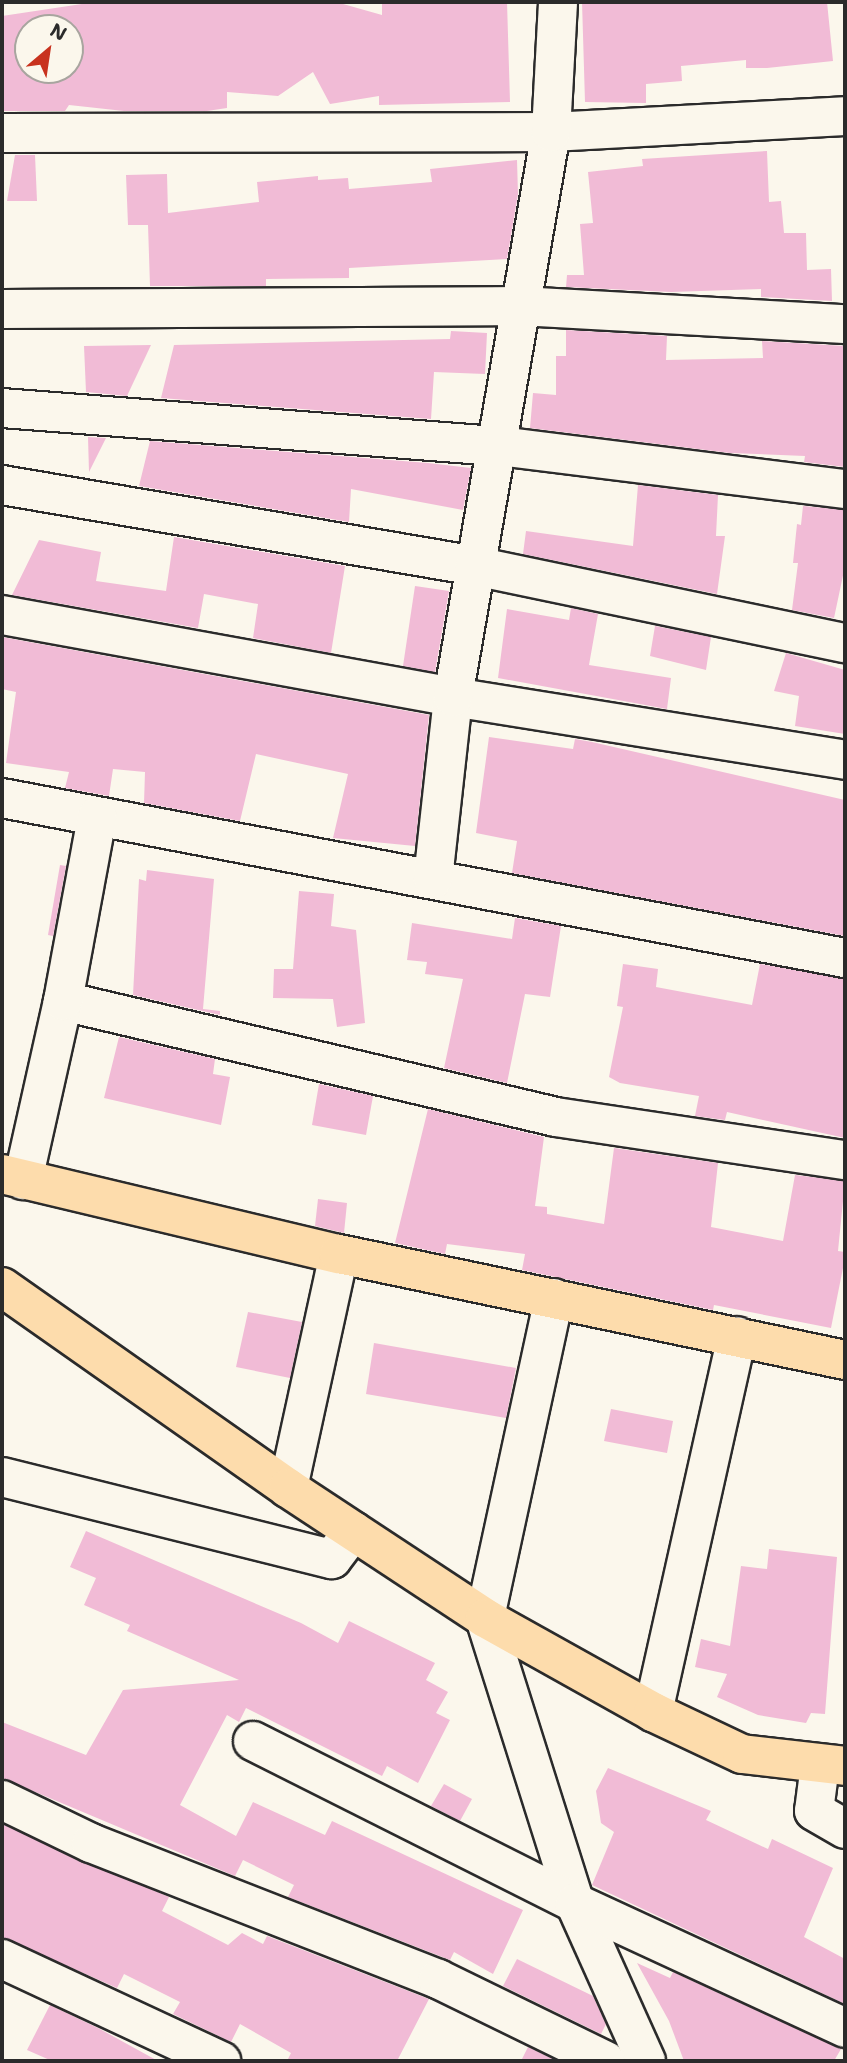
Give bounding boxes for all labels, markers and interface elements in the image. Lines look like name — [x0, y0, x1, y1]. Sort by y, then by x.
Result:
north arrow — [14, 14, 84, 84]
text: N — [46, 17, 71, 47]

